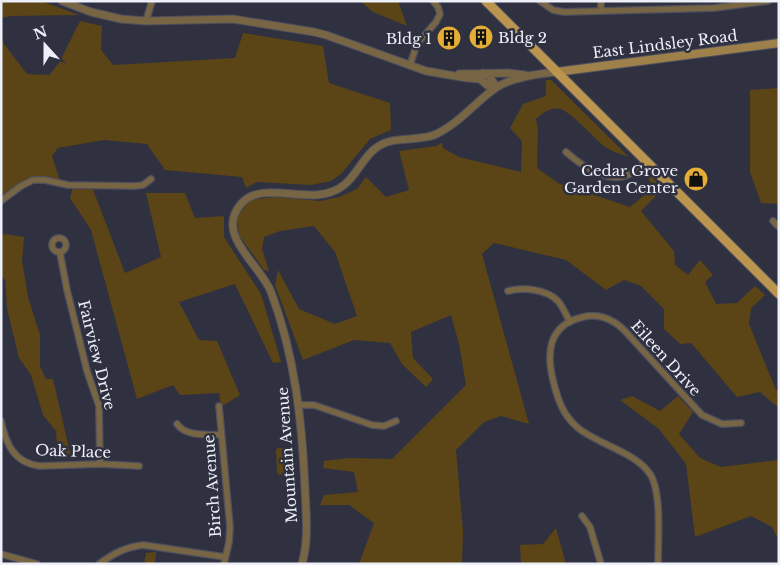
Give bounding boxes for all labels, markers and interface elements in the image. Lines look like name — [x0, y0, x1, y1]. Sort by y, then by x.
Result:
north arrow — [20, 20, 70, 70]
text: N — [31, 22, 50, 44]
building icon: Bldg 2 — [468, 24, 494, 50]
building icon: Bldg 1 — [436, 25, 462, 51]
street label: East Lindsley Road — [591, 26, 739, 62]
place label: Bldg 2 — [498, 28, 547, 47]
place label: Bldg 1 — [386, 29, 432, 48]
place label: Cedar Grove Garden Center — [564, 161, 679, 197]
shop icon: Cedar Grove Garden Center — [683, 166, 709, 192]
street label: Fairview Drive — [74, 298, 120, 412]
street label: Eileen Drive — [627, 316, 705, 400]
street label: Mountain Avenue — [273, 386, 301, 524]
street label: Birch Avenue — [199, 434, 225, 538]
street label: Oak Place — [35, 440, 111, 462]

